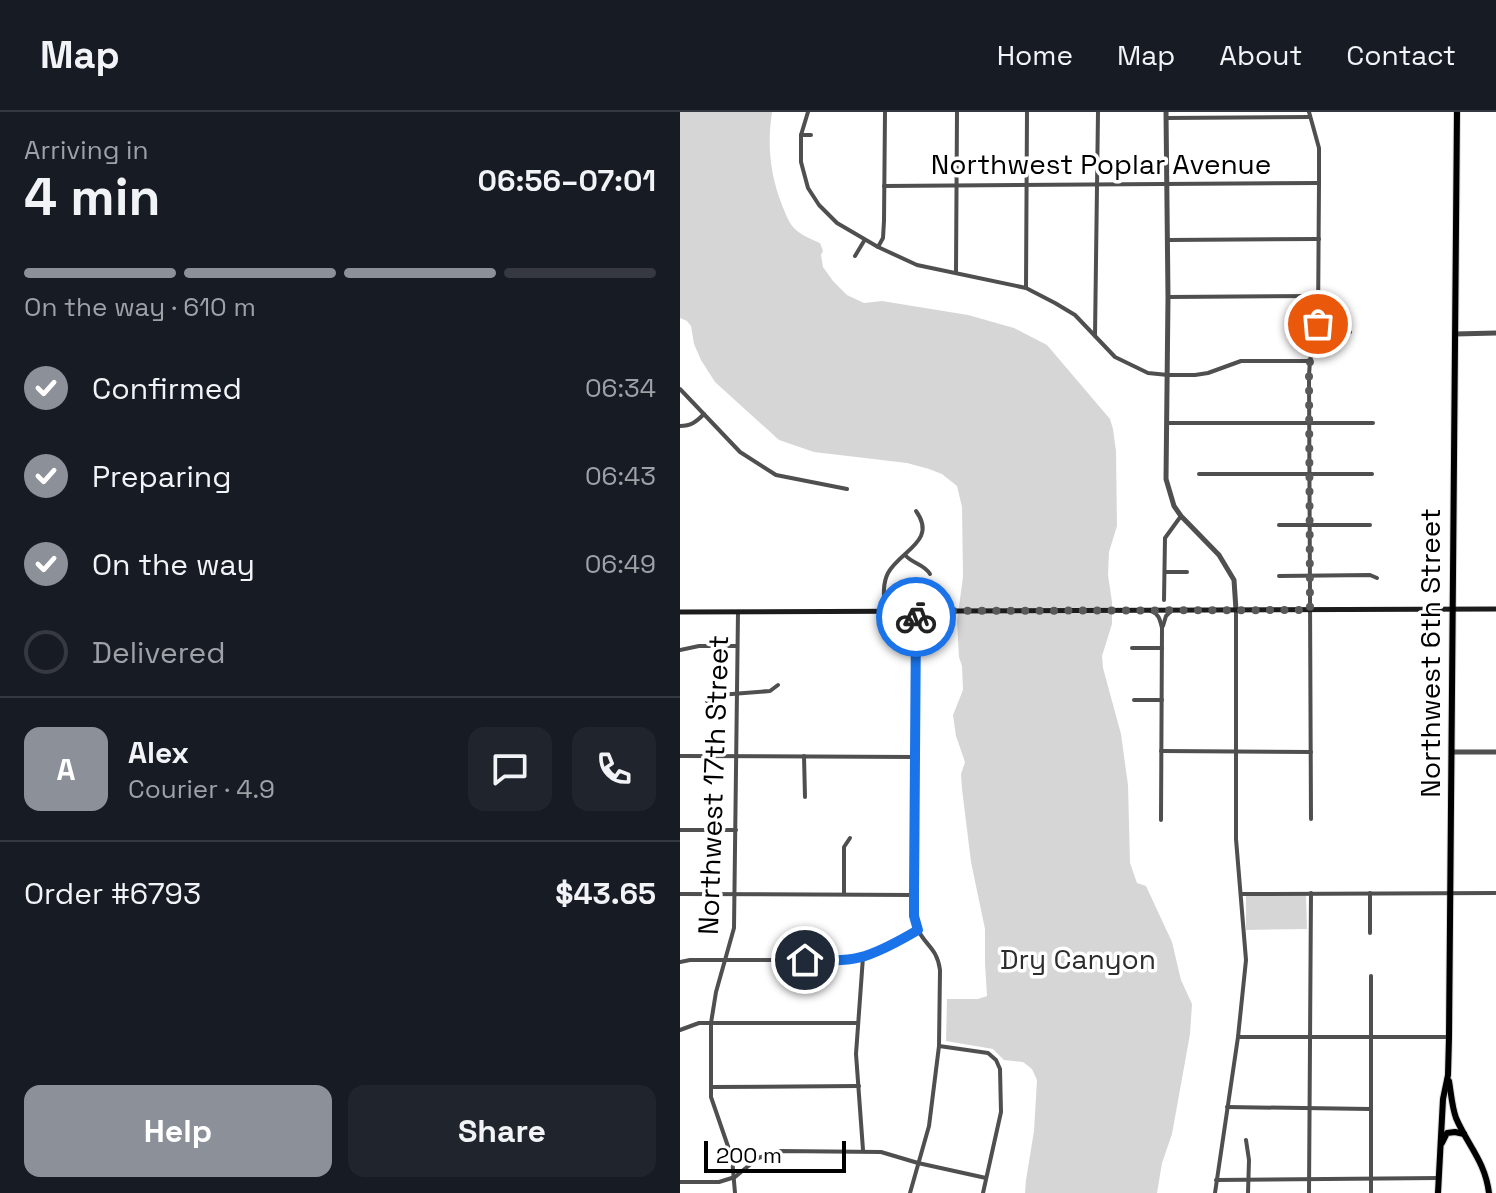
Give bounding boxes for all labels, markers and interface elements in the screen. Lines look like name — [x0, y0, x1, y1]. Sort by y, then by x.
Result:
text: Map — [40, 31, 120, 79]
text: Home — [997, 37, 1073, 73]
text: Map — [1117, 37, 1175, 73]
text: About — [1219, 37, 1302, 73]
text: Contact — [1346, 37, 1456, 73]
text: Arriving in — [24, 133, 148, 167]
street label: Northwest Poplar Avenue — [931, 146, 1271, 182]
text: 06:56–07:01 — [478, 161, 656, 200]
text: 4 min — [24, 164, 161, 230]
text: On the way · 610 m — [24, 290, 256, 324]
pin — [1284, 290, 1352, 358]
icon: bag — [1296, 302, 1340, 346]
icon: check — [24, 366, 68, 410]
text: Confirmed — [92, 369, 242, 408]
text: 06:34 — [585, 371, 656, 405]
icon: check — [24, 454, 68, 498]
text: Preparing — [92, 457, 231, 496]
text: 06:43 — [585, 459, 656, 493]
street label: Northwest 6th Street — [1412, 508, 1448, 798]
icon: check — [24, 542, 68, 586]
text: On the way — [92, 545, 255, 584]
text: 06:49 — [585, 547, 656, 581]
courier — [876, 577, 956, 657]
icon: bike — [894, 595, 938, 639]
text: Delivered — [92, 633, 226, 672]
street label: Northwest 17th Street — [690, 635, 736, 935]
button: chat — [468, 727, 552, 811]
button: phone — [572, 727, 656, 811]
text: Alex — [128, 733, 189, 772]
text: A — [56, 750, 76, 789]
text: Courier · 4.9 — [128, 772, 275, 806]
text: Order #6793 — [24, 874, 201, 913]
text: $43.65 — [555, 874, 656, 913]
pin — [771, 926, 839, 994]
icon: home — [783, 938, 827, 982]
park label: Dry Canyon — [1000, 941, 1156, 977]
button: Help — [24, 1085, 332, 1177]
button: Share — [348, 1085, 656, 1177]
scale bar — [704, 1137, 846, 1173]
text: 200 m — [716, 1141, 782, 1169]

